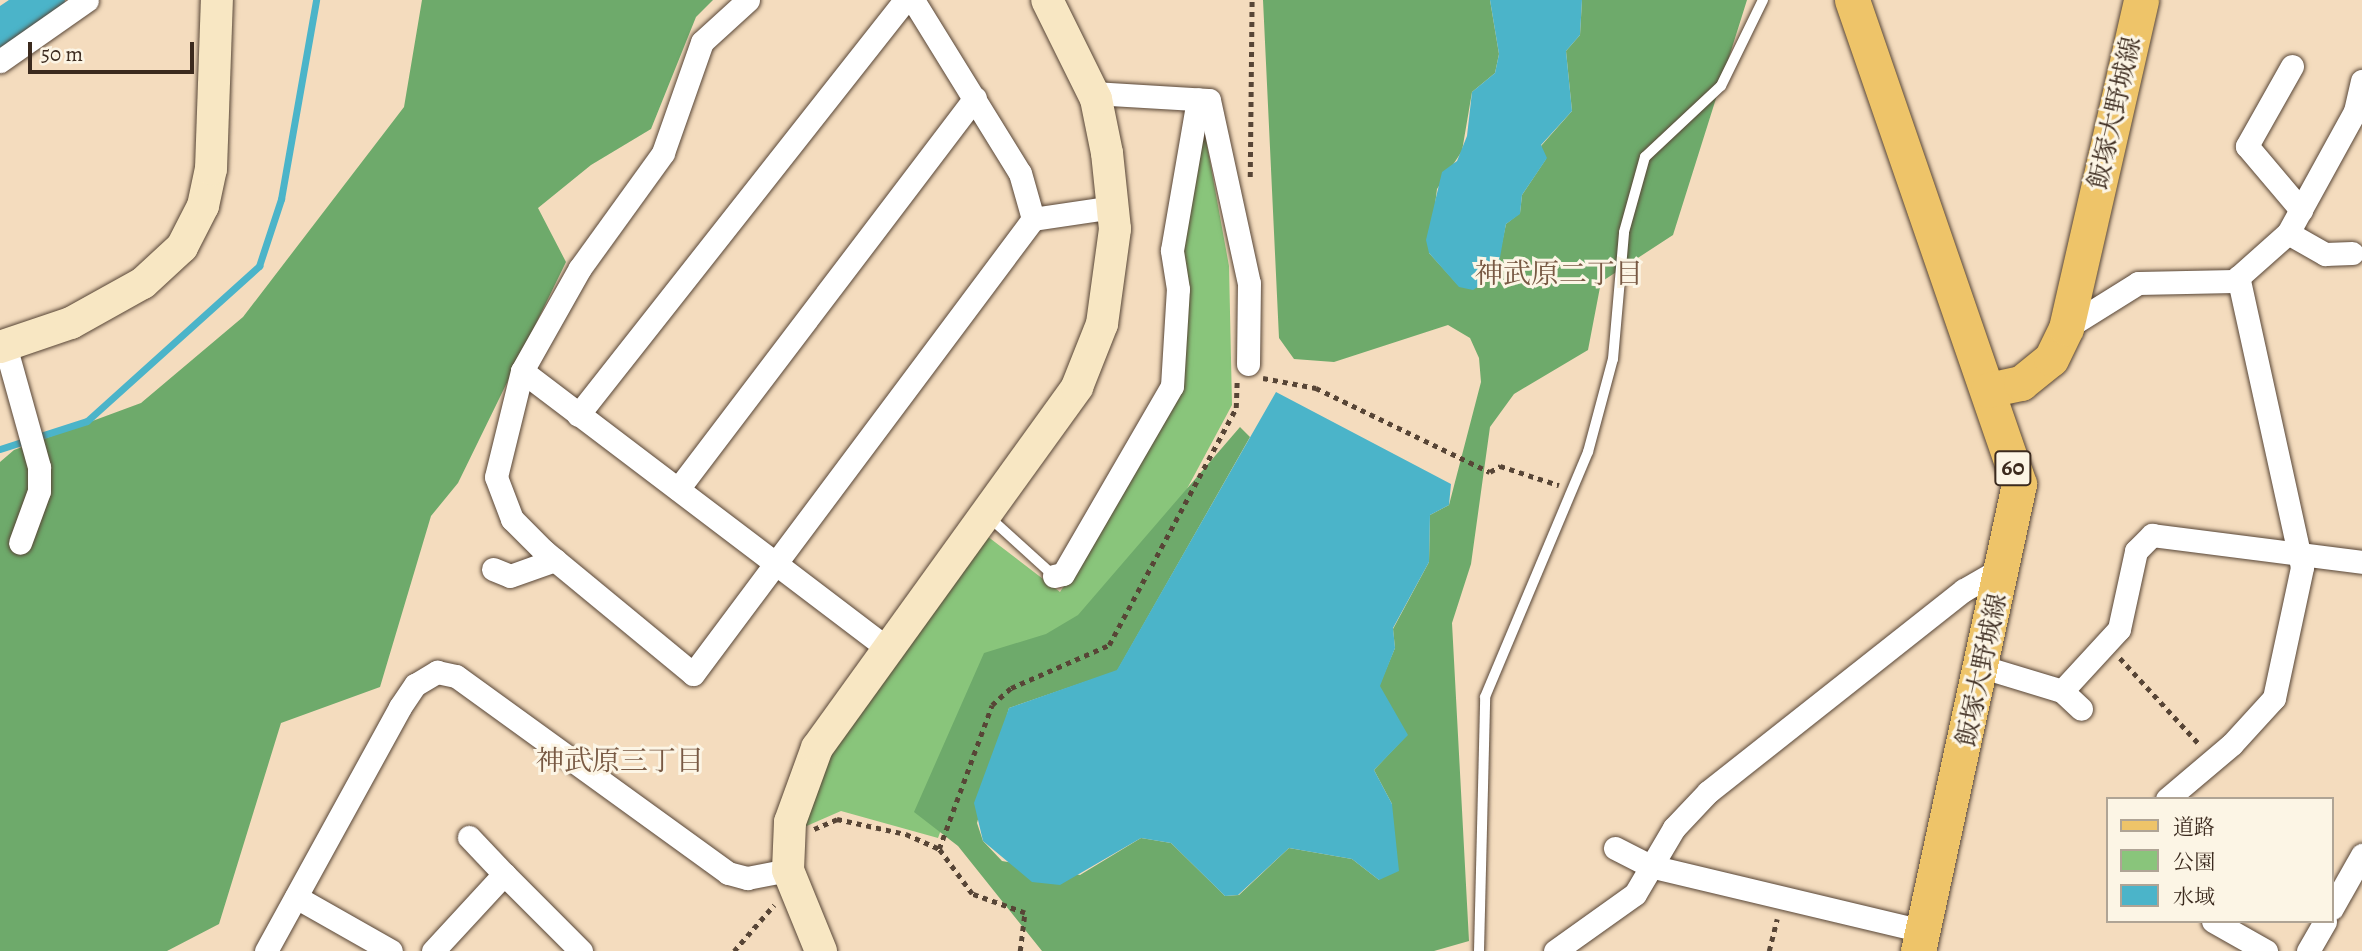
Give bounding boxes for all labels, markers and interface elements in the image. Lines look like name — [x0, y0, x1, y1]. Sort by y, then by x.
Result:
scale bar — [32, 28, 198, 72]
street label: 飯塚大野城線 — [2082, 33, 2148, 193]
text: 50 m — [41, 40, 83, 68]
district label: 神武原二丁目 — [1475, 257, 1643, 291]
road number: 60 — [1994, 448, 2032, 489]
street label: 飯塚大野城線 — [1951, 590, 2013, 750]
district label: 神武原三丁目 — [536, 744, 704, 778]
legend — [2106, 797, 2334, 923]
text: 道路 — [2173, 813, 2215, 841]
text: 公園 — [2173, 848, 2215, 876]
text: 水域 — [2173, 883, 2215, 911]

